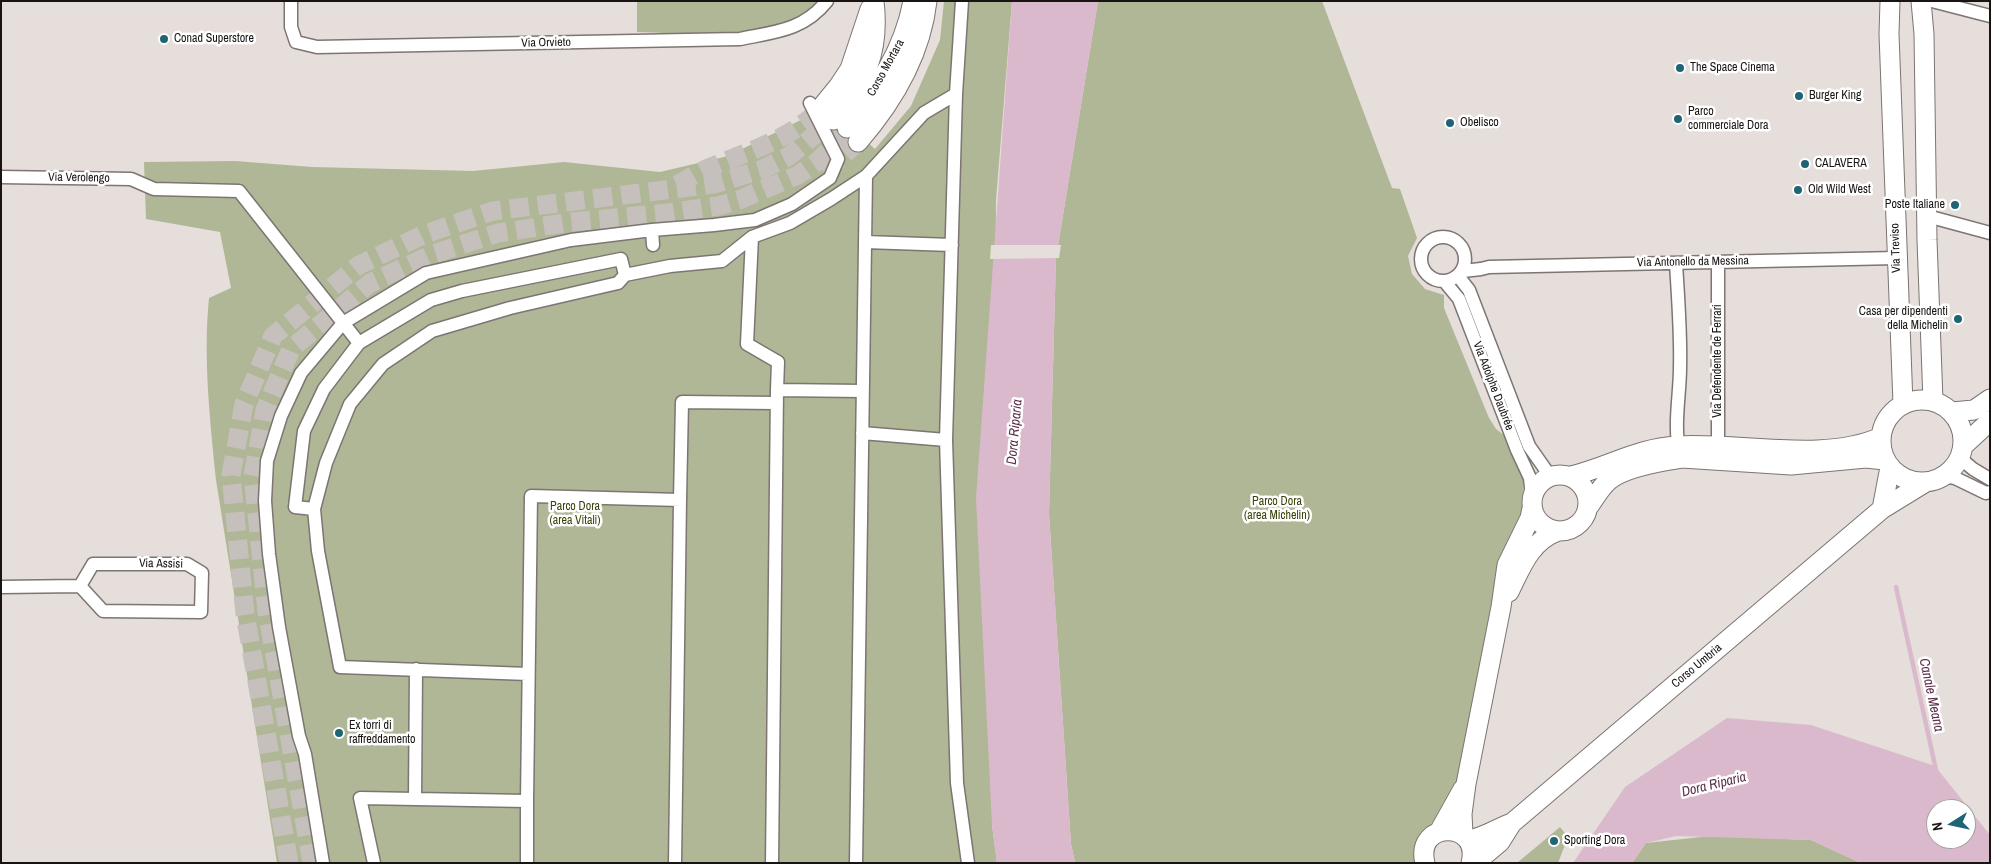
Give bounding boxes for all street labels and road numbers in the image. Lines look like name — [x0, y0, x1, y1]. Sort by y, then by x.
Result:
street label: Via Orvieto — [521, 35, 571, 51]
street label: Corso Mortara — [864, 37, 908, 99]
street label: Via Verolengo — [48, 170, 110, 186]
street label: Via Treviso — [1888, 223, 1904, 273]
street label: Via Antonello da Messina — [1637, 254, 1749, 270]
street label: Via Defendente de Ferrari — [1711, 304, 1725, 418]
street label: Via Adolphe Daubrée — [1469, 340, 1517, 432]
street label: Via Assisi — [139, 556, 183, 572]
street label: Corso Umbria — [1669, 641, 1725, 691]

